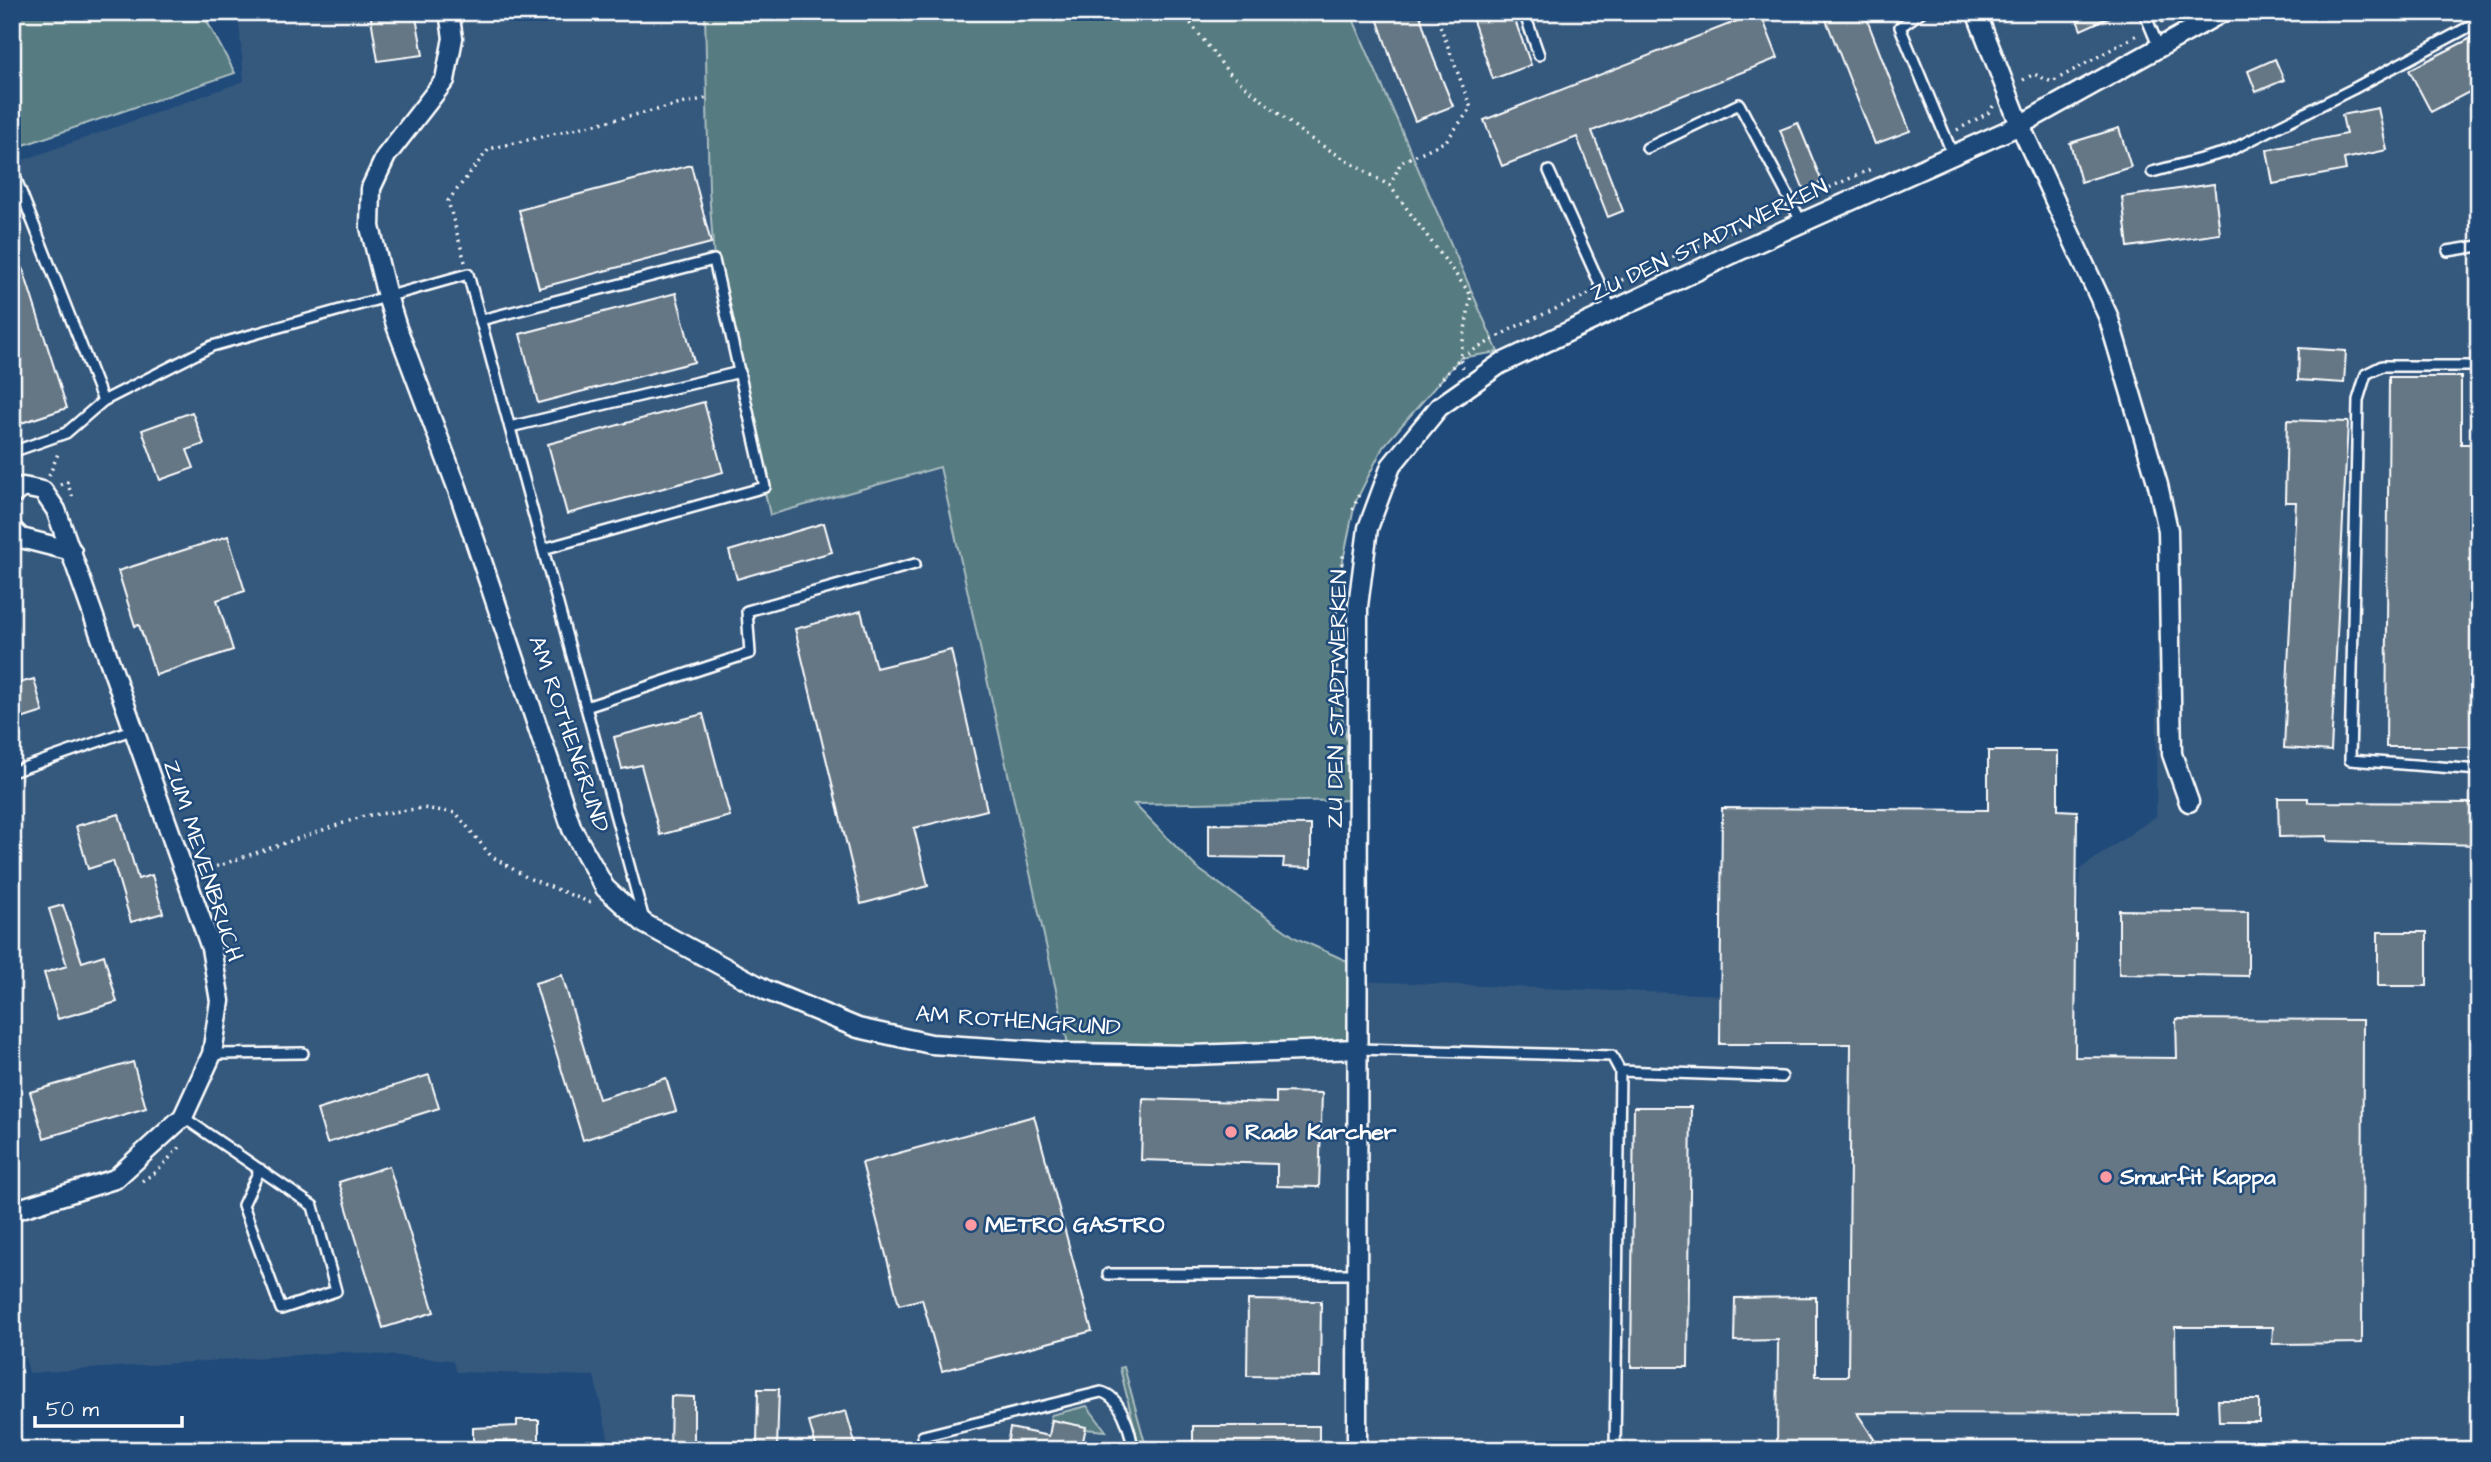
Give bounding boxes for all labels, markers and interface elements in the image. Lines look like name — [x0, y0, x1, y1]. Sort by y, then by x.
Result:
street label: ZU DEN STADTWERKEN — [1585, 171, 1833, 309]
street label: ZU DEN STADTWERKEN — [1319, 569, 1355, 829]
street label: AM ROTHENGRUND — [520, 632, 618, 836]
street label: ZUM MEVENBRUCH — [155, 756, 251, 966]
street label: AM ROTHENGRUND — [914, 998, 1122, 1044]
place label: Raab Karcher — [1245, 1116, 1397, 1148]
marker: Raab Karcher — [1223, 1124, 1239, 1140]
place label: Smurfit Kappa — [2119, 1161, 2276, 1193]
marker: Smurfit Kappa — [2098, 1169, 2114, 1185]
place label: METRO GASTRO — [985, 1209, 1165, 1241]
marker: METRO GASTRO — [963, 1217, 979, 1233]
scale bar — [35, 1385, 182, 1429]
text: 50 m — [46, 1395, 100, 1424]

